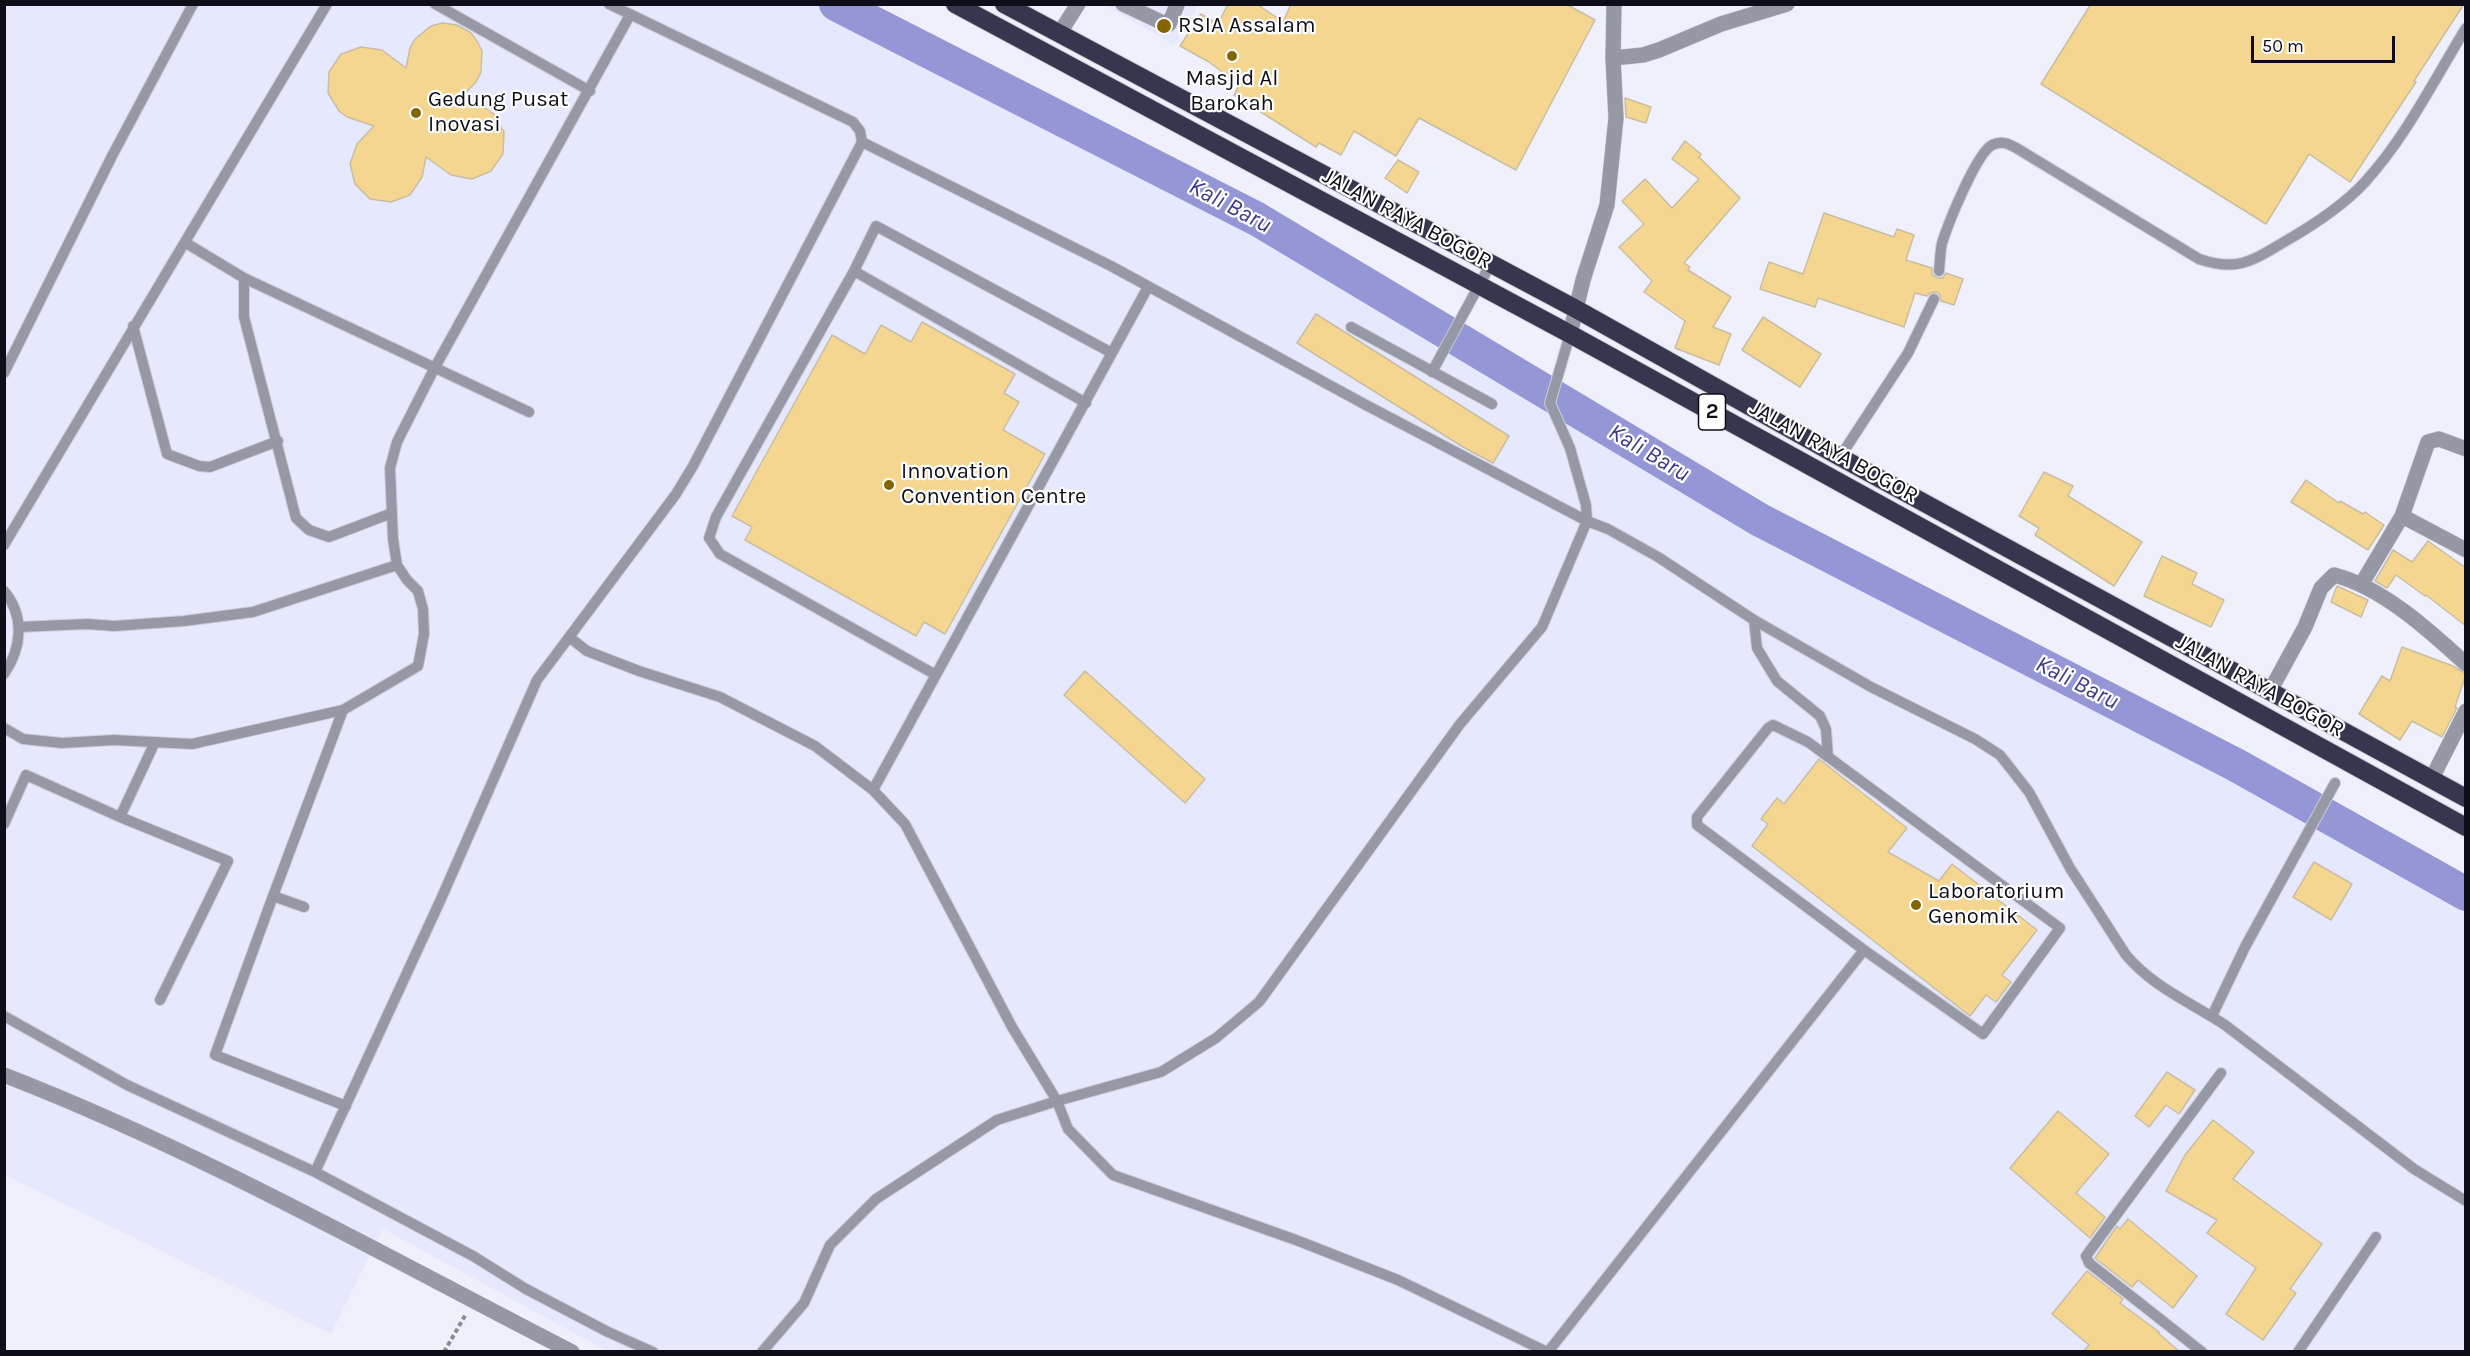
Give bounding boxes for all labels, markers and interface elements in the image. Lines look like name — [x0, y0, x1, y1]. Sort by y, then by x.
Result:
place label: RSIA Assalam — [1178, 13, 1316, 39]
marker: RSIA Assalam — [1155, 17, 1173, 35]
scale bar — [2254, 24, 2398, 62]
text: 50 m — [2262, 35, 2304, 57]
marker: Masjid Al Barokah — [1225, 49, 1239, 63]
place label: Masjid Al Barokah — [1186, 66, 1278, 118]
place label: Gedung Pusat Inovasi — [428, 87, 568, 138]
marker: Gedung Pusat Inovasi — [409, 106, 423, 120]
street label: JALAN RAYA BOGOR — [1318, 163, 1496, 275]
water label: Kali Baru — [1184, 172, 1276, 240]
road number: 2 — [1698, 394, 1726, 430]
street label: JALAN RAYA BOGOR — [1745, 395, 1923, 509]
water label: Kali Baru — [1603, 418, 1695, 488]
place label: Innovation Convention Centre — [901, 459, 1086, 511]
marker: Innovation Convention Centre — [882, 478, 896, 492]
street label: JALAN RAYA BOGOR — [2171, 629, 2349, 743]
water label: Kali Baru — [2030, 650, 2124, 716]
place label: Laboratorium Genomik — [1928, 879, 2064, 930]
marker: Laboratorium Genomik — [1909, 898, 1923, 912]

